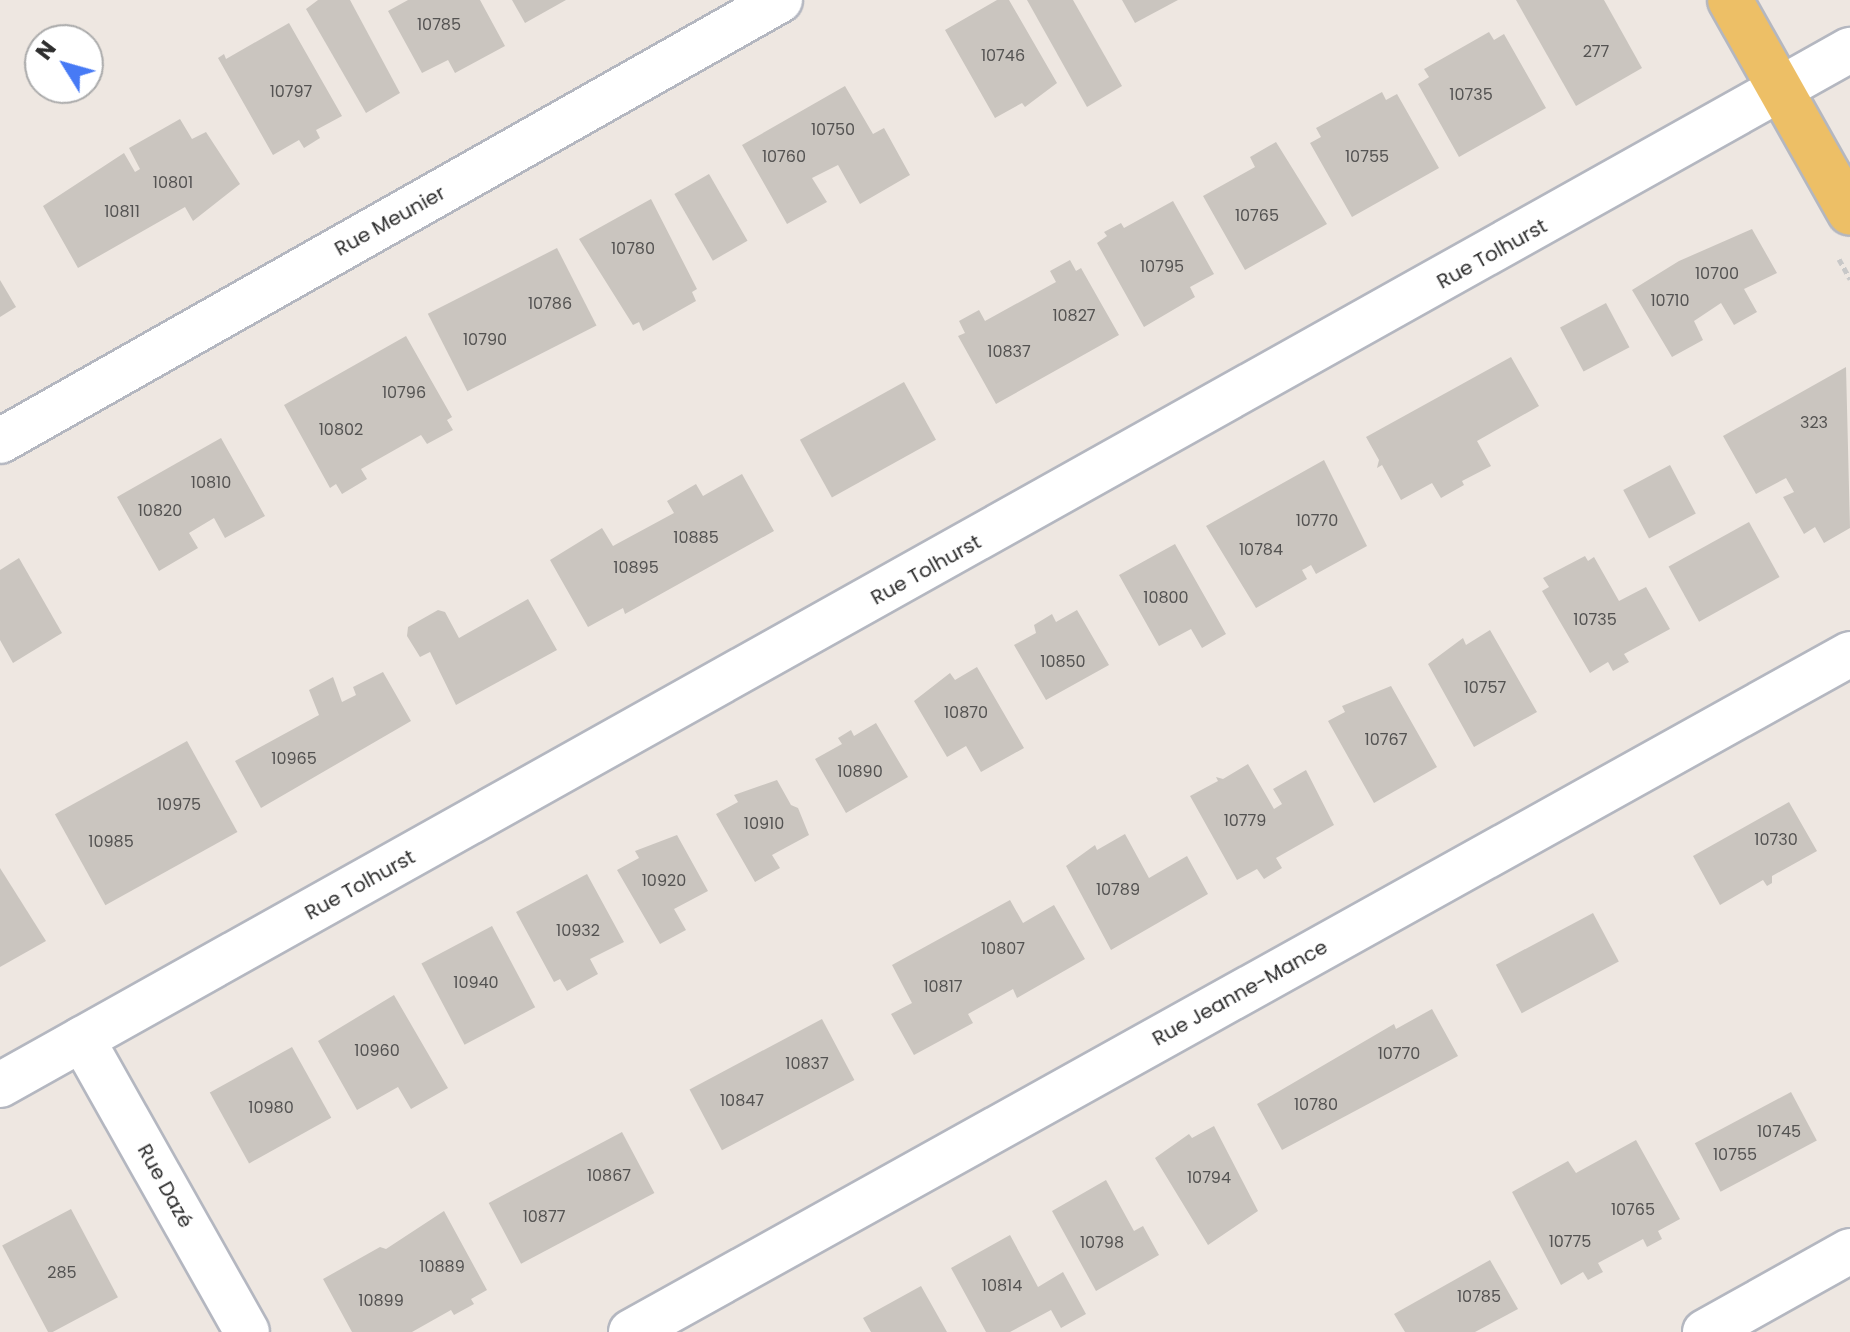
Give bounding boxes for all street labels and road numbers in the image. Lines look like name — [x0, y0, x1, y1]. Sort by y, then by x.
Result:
street label: Rue Meunier — [331, 181, 449, 261]
street label: Rue Tolhurst — [1433, 214, 1551, 294]
street label: Rue Tolhurst — [867, 530, 985, 610]
street label: Rue Tolhurst — [301, 845, 419, 925]
street label: Rue Jeanne-Mance — [1148, 935, 1332, 1051]
street label: Rue Dazé — [132, 1140, 198, 1232]

